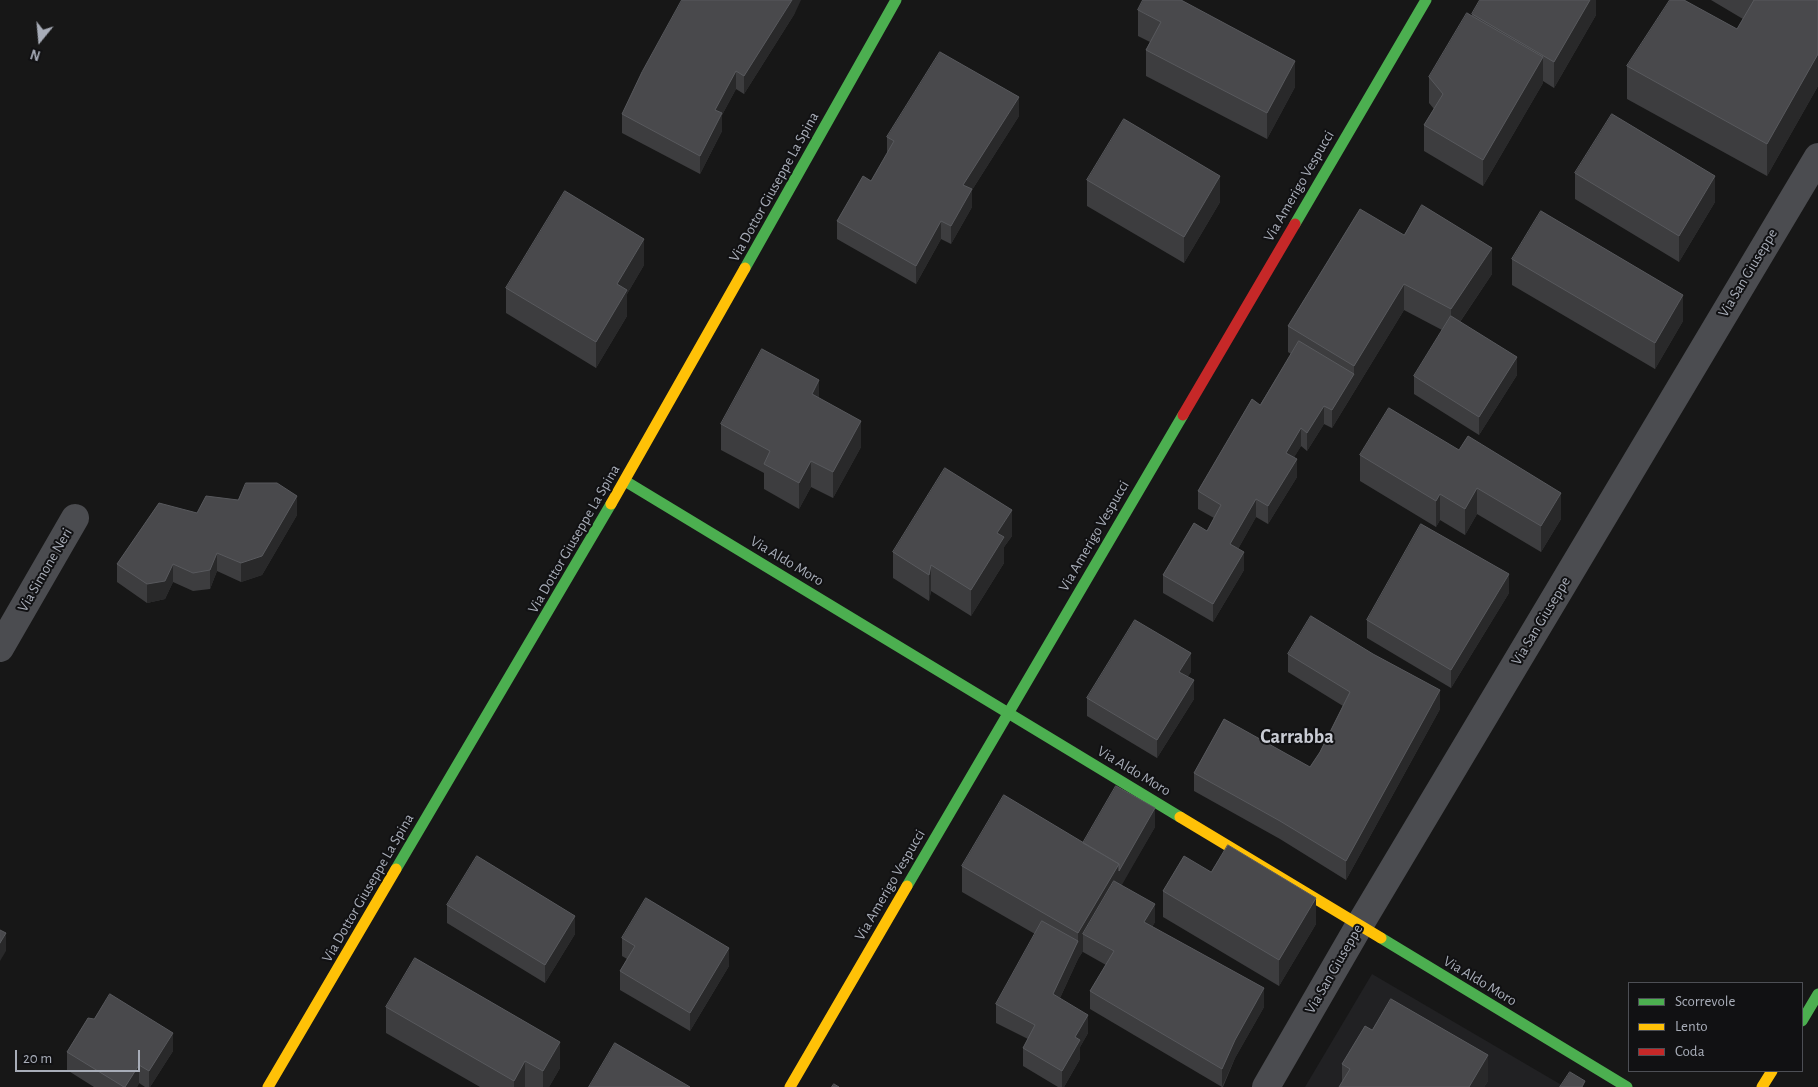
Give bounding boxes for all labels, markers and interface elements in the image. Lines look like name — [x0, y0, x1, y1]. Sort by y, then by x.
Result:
north arrow — [15, 15, 65, 65]
text: N — [29, 46, 42, 62]
street label: Via Dottor Giuseppe La Spina — [725, 109, 823, 265]
street label: Via Amerigo Vespucci — [1260, 127, 1338, 245]
street label: Via San Giuseppe — [1714, 225, 1782, 321]
street label: Via Dottor Giuseppe La Spina — [524, 462, 624, 616]
street label: Via Amerigo Vespucci — [1055, 477, 1133, 595]
street label: Via Simone Neri — [14, 525, 76, 615]
street label: Via Aldo Moro — [747, 532, 827, 590]
street label: Via San Giuseppe — [1507, 573, 1575, 669]
district label: Carrabba — [1260, 725, 1334, 749]
street label: Via Aldo Moro — [1094, 742, 1174, 800]
street label: Via Dottor Giuseppe La Spina — [318, 811, 418, 965]
street label: Via Amerigo Vespucci — [851, 826, 929, 944]
street label: Via San Giuseppe — [1301, 921, 1367, 1017]
street label: Via Aldo Moro — [1440, 952, 1520, 1010]
legend — [1628, 982, 1803, 1072]
text: Scorrevole — [1675, 994, 1735, 1009]
text: Lento — [1675, 1019, 1708, 1034]
scale bar — [18, 1040, 142, 1072]
text: Coda — [1675, 1044, 1705, 1059]
text: 20 m — [23, 1051, 52, 1066]

